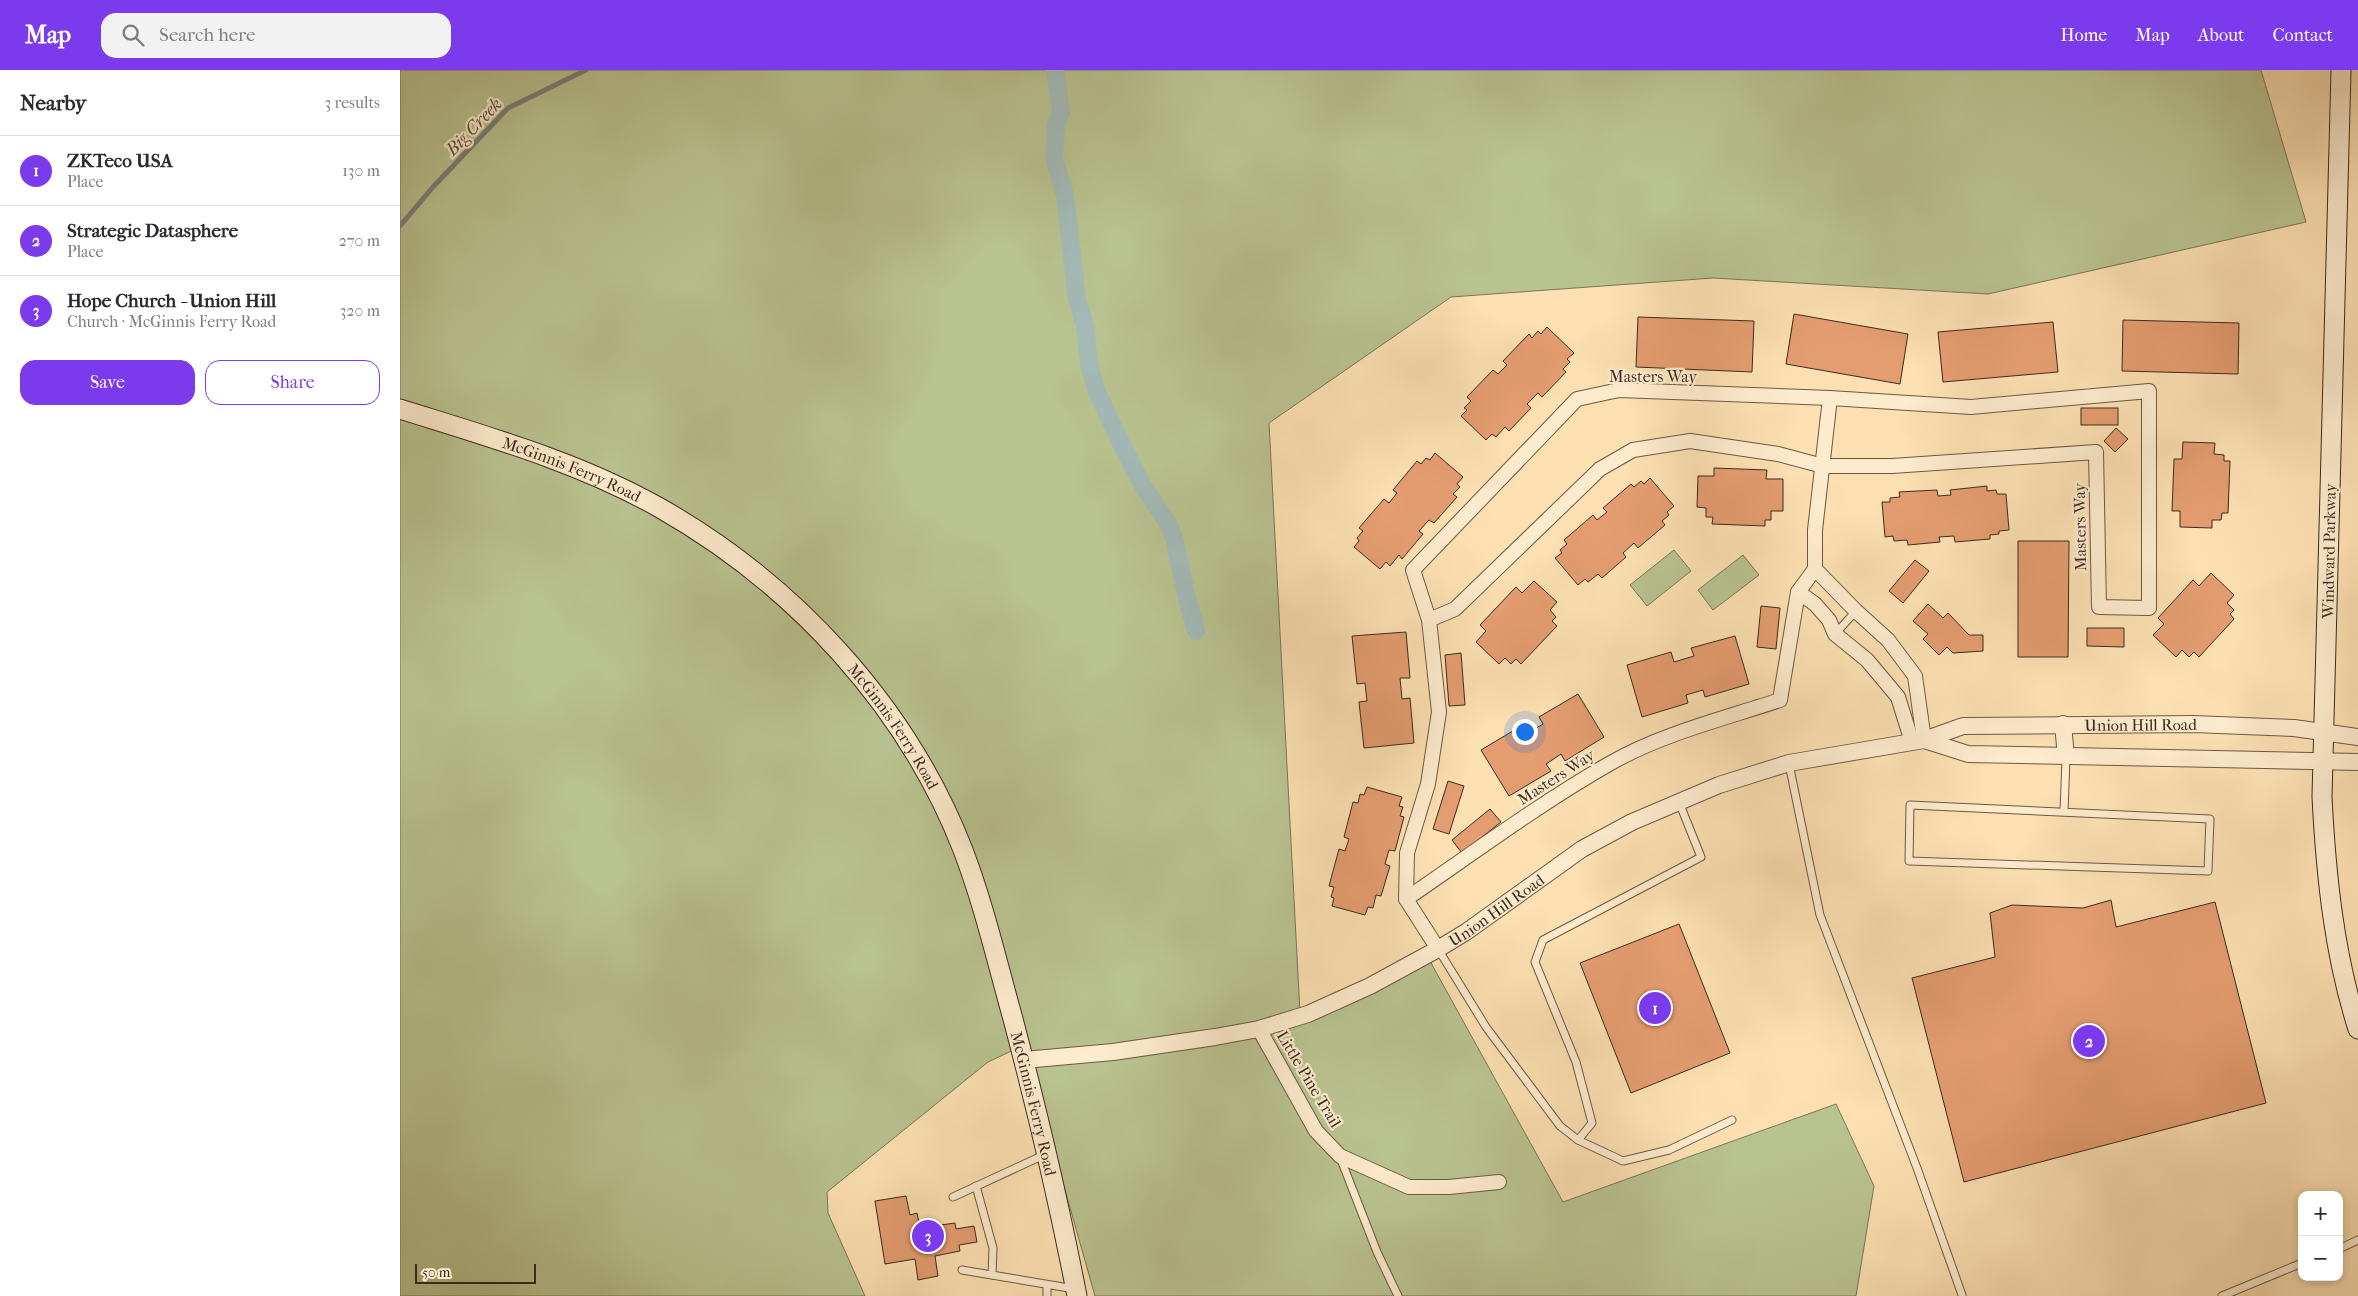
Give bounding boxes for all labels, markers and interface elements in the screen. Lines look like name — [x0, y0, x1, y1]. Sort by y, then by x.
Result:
search box — [101, 13, 451, 58]
text: Map — [25, 21, 71, 49]
icon: search — [119, 21, 147, 49]
text: Search here — [159, 24, 255, 46]
text: Home — [2060, 25, 2107, 46]
text: Map — [2135, 25, 2170, 46]
text: About — [2198, 25, 2244, 46]
text: Contact — [2272, 25, 2333, 46]
text: Nearby — [20, 91, 86, 115]
text: 3 results — [324, 93, 380, 112]
water label: Big Creek — [441, 94, 507, 161]
text: ZKTeco USA — [67, 150, 173, 172]
text: 1 — [33, 161, 39, 180]
text: 130 m — [342, 161, 380, 180]
text: Place — [67, 172, 103, 191]
text: Strategic Datasphere — [67, 220, 238, 242]
text: 2 — [32, 231, 40, 250]
text: 270 m — [339, 231, 380, 250]
text: Place — [67, 242, 103, 261]
text: Hope Church - Union Hill — [67, 290, 276, 312]
text: 3 — [33, 301, 39, 320]
text: 320 m — [340, 301, 380, 320]
text: Church · McGinnis Ferry Road — [67, 312, 276, 331]
button: Save — [20, 360, 195, 405]
button: Share — [205, 360, 380, 405]
street label: Masters Way — [1609, 367, 1697, 386]
street label: McGinnis Ferry Road — [500, 432, 645, 506]
street label: Masters Way — [2070, 482, 2090, 571]
street label: Windward Parkway — [2318, 483, 2340, 620]
street label: McGinnis Ferry Road — [844, 660, 943, 792]
street label: Union Hill Road — [2084, 714, 2197, 734]
your location — [1512, 719, 1538, 745]
street label: Masters Way — [1514, 745, 1598, 809]
street label: Union Hill Road — [1445, 870, 1548, 950]
pin: 1 — [1639, 989, 1671, 1027]
pin: 2 — [2073, 1022, 2105, 1060]
street label: Little Pine Trail — [1273, 1027, 1346, 1131]
street label: McGinnis Ferry Road — [1007, 1029, 1061, 1178]
map controls — [2298, 1191, 2343, 1281]
button: + — [2298, 1191, 2343, 1236]
pin: 3 — [912, 1217, 944, 1255]
button: − — [2298, 1236, 2343, 1281]
scale bar — [415, 1261, 536, 1284]
text: 50 m — [422, 1264, 450, 1281]

